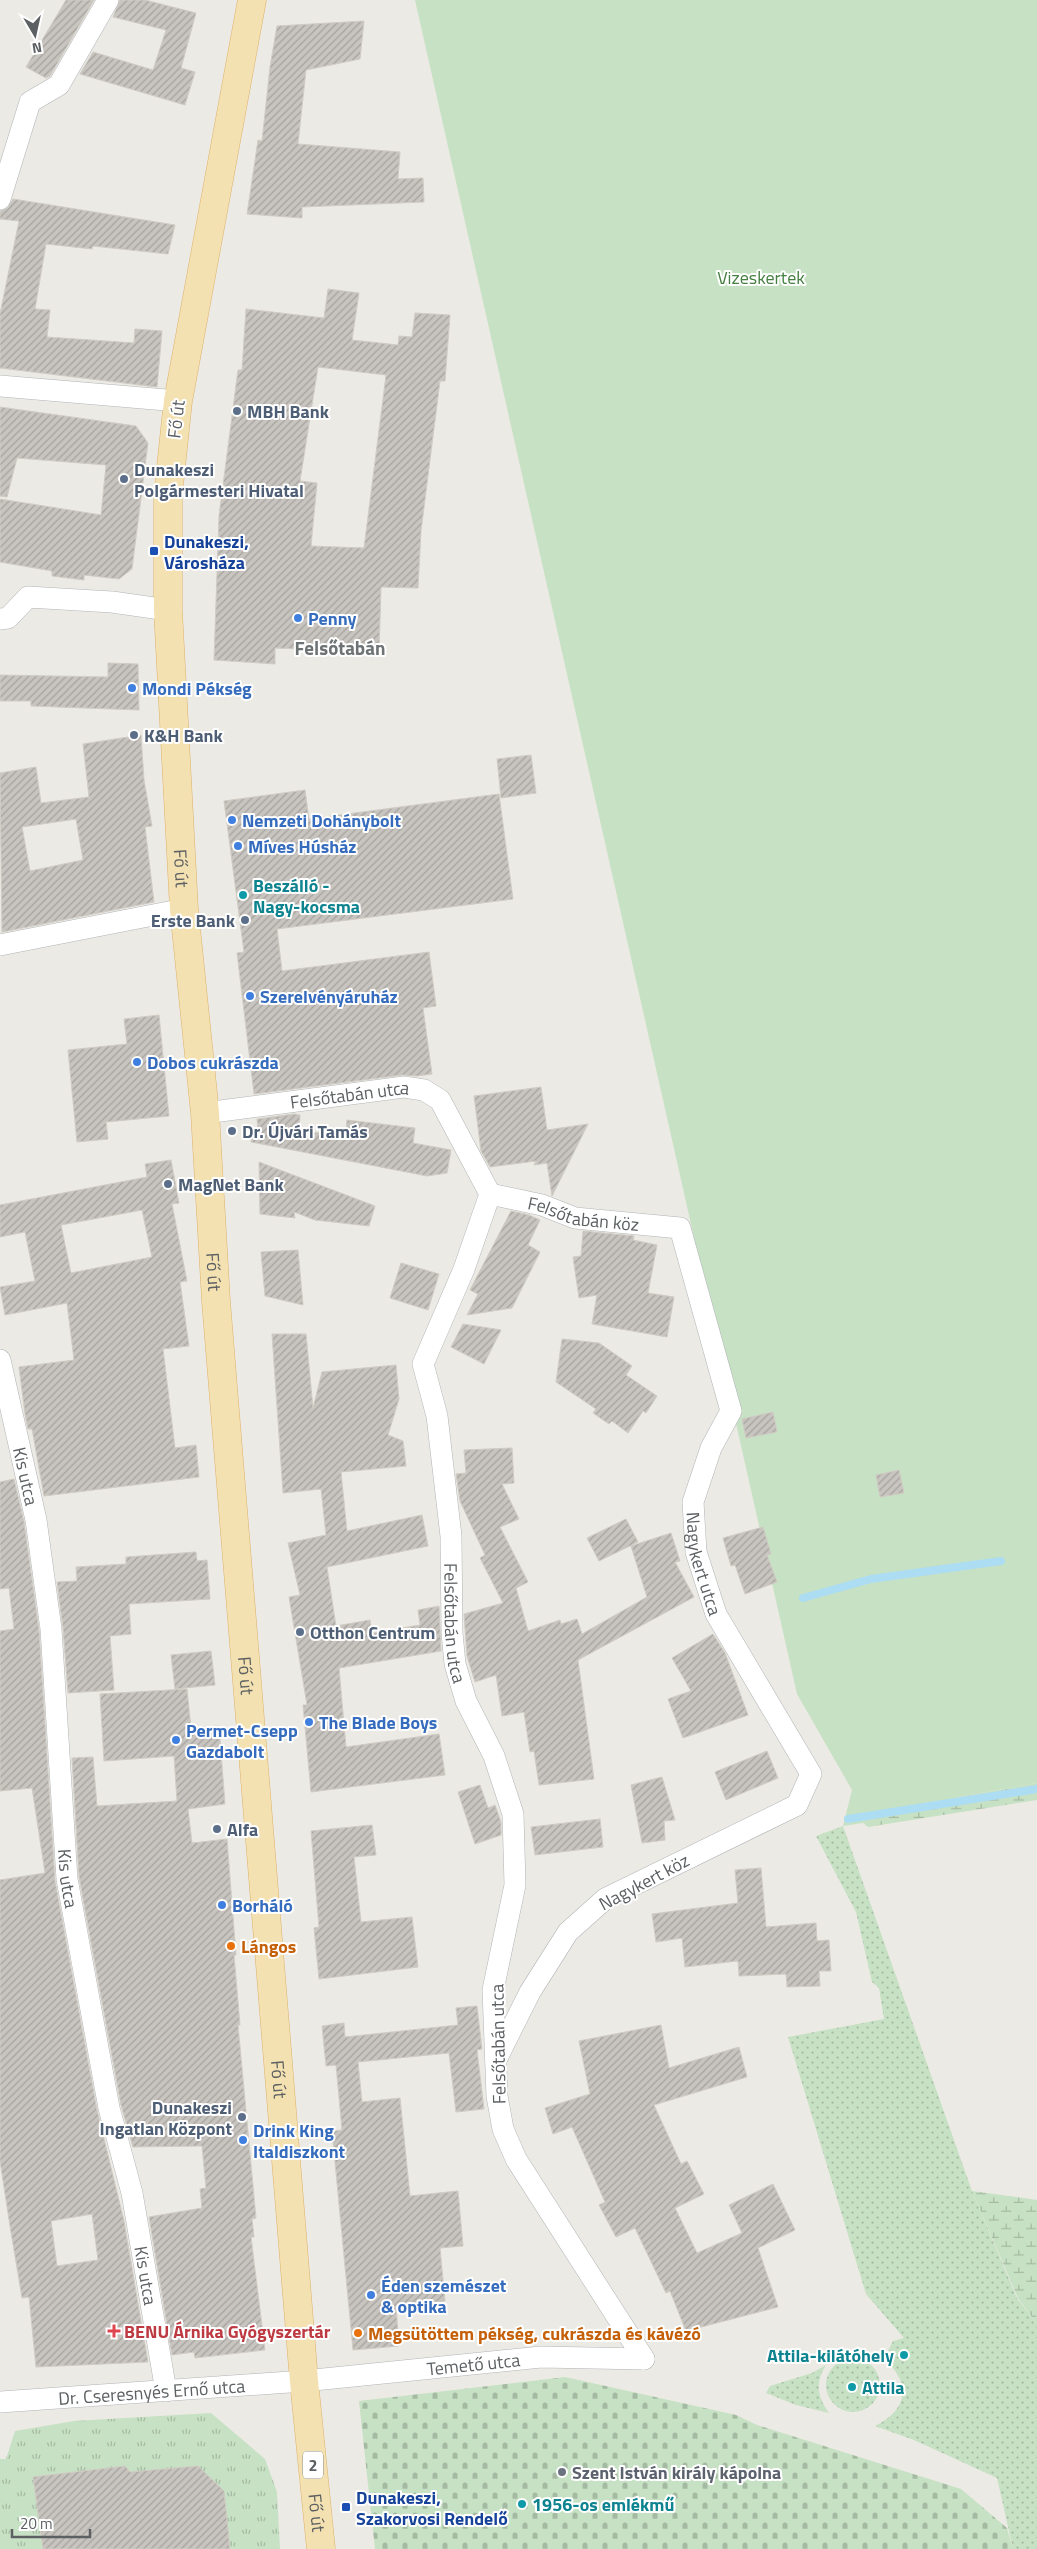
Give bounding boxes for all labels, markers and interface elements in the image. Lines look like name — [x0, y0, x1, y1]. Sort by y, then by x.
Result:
north arrow — [10, 10, 60, 60]
text: N — [31, 37, 44, 59]
park label: Vizeskertek — [717, 264, 805, 291]
street label: Fő út — [160, 398, 192, 440]
place label: MBH Bank — [247, 398, 330, 425]
marker: MBH Bank — [231, 405, 243, 417]
place label: Dunakeszi Polgármesteri Hivatal — [134, 456, 304, 504]
marker: Dunakeszi Polgármesteri Hivatal — [118, 473, 130, 485]
place label: Dunakeszi, Városháza — [164, 528, 249, 576]
marker: Dunakeszi, Városháza — [148, 545, 160, 557]
place label: Penny — [308, 605, 357, 632]
marker: Penny — [292, 612, 304, 624]
district label: Felsőtabán — [295, 633, 385, 662]
place label: Mondi Pékség — [142, 675, 252, 702]
marker: Mondi Pékség — [126, 682, 138, 694]
place label: K&H Bank — [144, 722, 224, 749]
marker: K&H Bank — [128, 729, 140, 741]
place label: Nemzeti Dohánybolt — [242, 807, 401, 834]
marker: Nemzeti Dohánybolt — [226, 814, 238, 826]
place label: Míves Húsház — [248, 833, 357, 860]
marker: Míves Húsház — [232, 840, 244, 852]
street label: Fő út — [167, 848, 196, 889]
place label: Beszálló - Nagy-kocsma — [253, 872, 360, 920]
marker: Beszálló - Nagy-kocsma — [237, 889, 249, 901]
place label: Erste Bank — [151, 907, 236, 934]
marker: Erste Bank — [239, 914, 251, 926]
place label: Szerelvényáruház — [260, 983, 398, 1010]
marker: Szerelvényáruház — [244, 990, 256, 1002]
place label: Dobos cukrászda — [147, 1049, 279, 1076]
marker: Dobos cukrászda — [131, 1056, 143, 1068]
street label: Felsőtabán utca — [288, 1073, 412, 1115]
place label: Dr. Újvári Tamás — [242, 1118, 368, 1145]
marker: Dr. Újvári Tamás — [226, 1125, 238, 1137]
place label: MagNet Bank — [178, 1171, 284, 1198]
marker: MagNet Bank — [162, 1178, 174, 1190]
street label: Felsőtabán köz — [525, 1189, 640, 1238]
street label: Fő út — [200, 1252, 229, 1293]
street label: Kis utca — [6, 1444, 46, 1508]
street label: Nagykert utca — [680, 1511, 729, 1619]
street label: Felsőtabán utca — [438, 1563, 473, 1686]
place label: Otthon Centrum — [310, 1619, 435, 1646]
marker: Otthon Centrum — [294, 1626, 306, 1638]
street label: Fő út — [232, 1655, 262, 1697]
place label: The Blade Boys — [319, 1709, 437, 1736]
marker: The Blade Boys — [303, 1716, 315, 1728]
place label: Permet-Csepp Gazdabolt — [186, 1717, 298, 1765]
marker: Permet-Csepp Gazdabolt — [170, 1734, 182, 1746]
place label: Alfa — [227, 1816, 258, 1843]
marker: Alfa — [211, 1823, 223, 1835]
street label: Nagykert köz — [594, 1847, 694, 1917]
street label: Kis utca — [52, 1848, 86, 1910]
place label: Borháló — [232, 1892, 293, 1919]
marker: Borháló — [216, 1899, 228, 1911]
place label: Lángos — [241, 1933, 296, 1960]
marker: Lángos — [225, 1940, 237, 1952]
street label: Felsőtabán utca — [483, 1984, 513, 2104]
street label: Fő út — [264, 2059, 294, 2100]
place label: Dunakeszi Ingatlan Központ — [100, 2094, 232, 2142]
marker: Dunakeszi Ingatlan Központ — [236, 2111, 248, 2123]
place label: Drink King Italdiszkont — [253, 2117, 346, 2165]
marker: Drink King Italdiszkont — [237, 2134, 249, 2146]
street label: Kis utca — [128, 2244, 164, 2307]
place label: Éden szemészet & optika — [381, 2272, 507, 2320]
marker: Éden szemészet & optika — [365, 2289, 377, 2301]
place label: BENU Árnika Gyógyszertár — [124, 2318, 331, 2345]
place label: Megsütöttem pékség, cukrászda és kávézó — [368, 2320, 701, 2347]
marker: BENU Árnika Gyógyszertár — [108, 2325, 120, 2337]
marker: Megsütöttem pékség, cukrászda és kávézó — [352, 2327, 364, 2339]
place label: Attila-kilátóhely — [767, 2342, 894, 2369]
street label: Temető utca — [425, 2346, 521, 2382]
marker: Attila-kilátóhely — [898, 2349, 910, 2361]
street label: Dr. Cseresnyés Ernő utca — [57, 2372, 246, 2411]
place label: Attila — [862, 2374, 904, 2401]
marker: Attila — [846, 2381, 858, 2393]
road number: 2 — [303, 2452, 323, 2478]
place label: Szent István király kápolna — [572, 2459, 781, 2486]
marker: Szent István király kápolna — [556, 2466, 568, 2478]
place label: Dunakeszi, Szakorvosi Rendelő — [356, 2484, 508, 2532]
place label: 1956-os emlékmű — [532, 2491, 674, 2518]
street label: Fő út — [302, 2492, 333, 2534]
marker: 1956-os emlékmű — [516, 2498, 528, 2510]
marker: Dunakeszi, Szakorvosi Rendelő — [340, 2501, 352, 2513]
scale bar — [12, 2506, 90, 2538]
text: 20 m — [20, 2512, 53, 2535]

